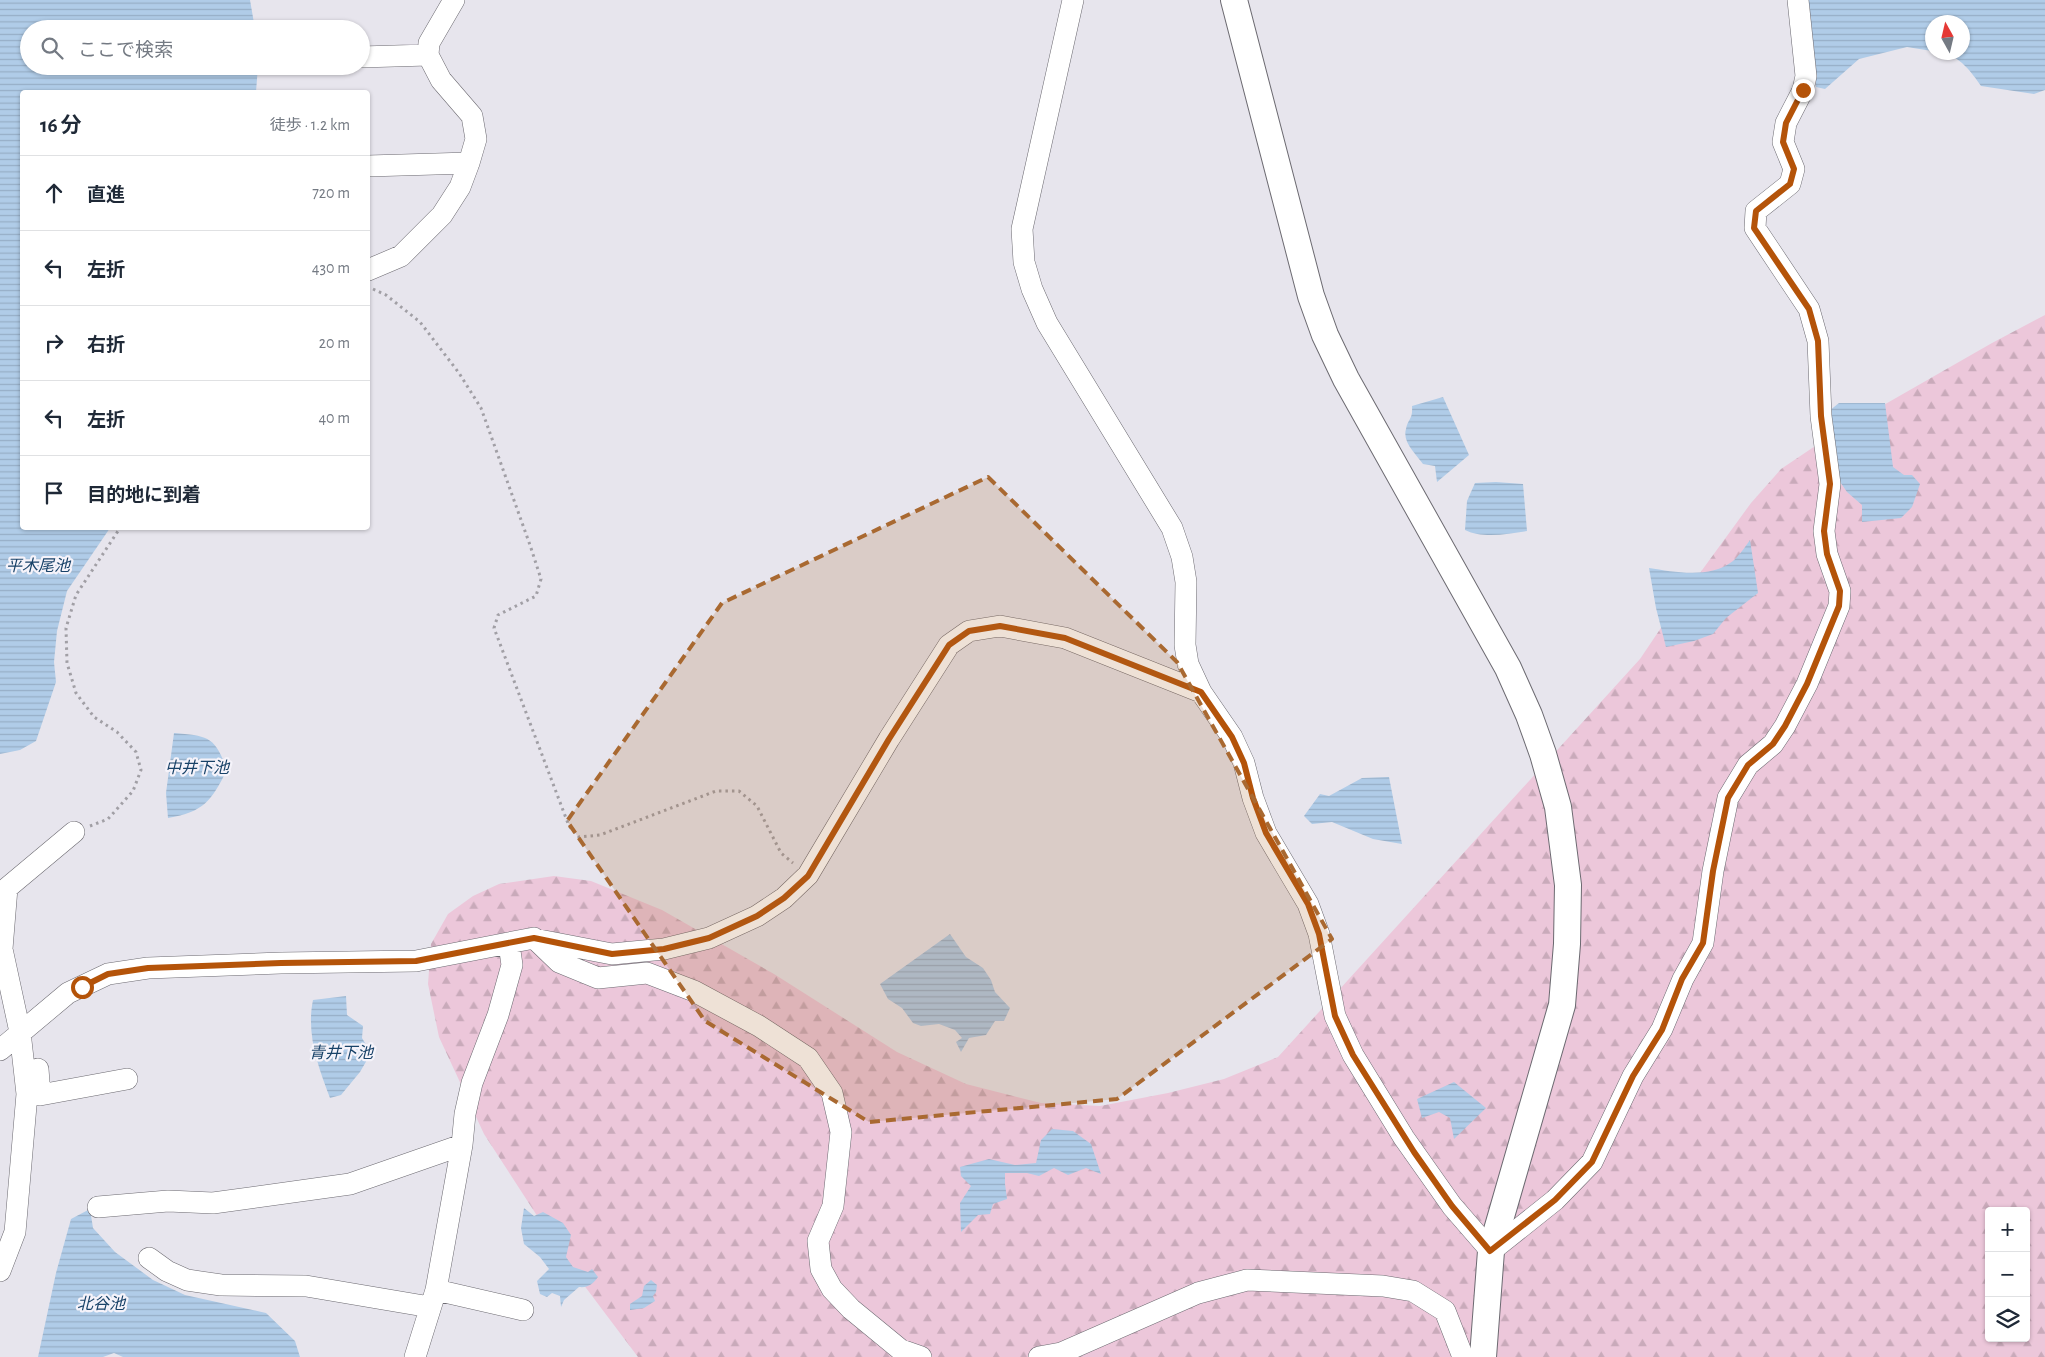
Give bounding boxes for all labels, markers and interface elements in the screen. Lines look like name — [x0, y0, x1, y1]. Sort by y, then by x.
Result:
north arrow — [1925, 15, 1970, 60]
search box — [20, 20, 370, 75]
icon: search — [38, 34, 66, 62]
text: ここで検索 — [78, 41, 173, 60]
route end — [1792, 79, 1815, 102]
text: 16 分 — [40, 115, 82, 136]
text: 徒歩 · 1.2 km — [270, 117, 350, 133]
icon: ahead — [40, 179, 68, 207]
text: 720 m — [312, 185, 350, 201]
text: 直進 — [87, 186, 125, 205]
icon: left — [40, 254, 68, 282]
text: 430 m — [312, 260, 350, 276]
text: 左折 — [87, 261, 125, 280]
icon: right — [40, 329, 68, 357]
text: 20 m — [319, 335, 350, 351]
text: 右折 — [87, 336, 125, 355]
icon: left — [40, 404, 68, 432]
text: 40 m — [318, 410, 350, 426]
text: 左折 — [87, 411, 125, 430]
icon: arrive — [40, 479, 68, 507]
text: 目的地に到着 — [87, 486, 201, 505]
water label: 平木尾池 — [6, 557, 72, 574]
water label: 中井下池 — [165, 759, 231, 776]
route start — [71, 976, 94, 999]
water label: 青井下池 — [309, 1044, 375, 1061]
map controls — [1985, 1207, 2030, 1342]
button: + — [1985, 1207, 2030, 1252]
button: − — [1985, 1252, 2030, 1297]
water label: 北谷池 — [77, 1295, 127, 1312]
button: layers — [1985, 1297, 2030, 1342]

